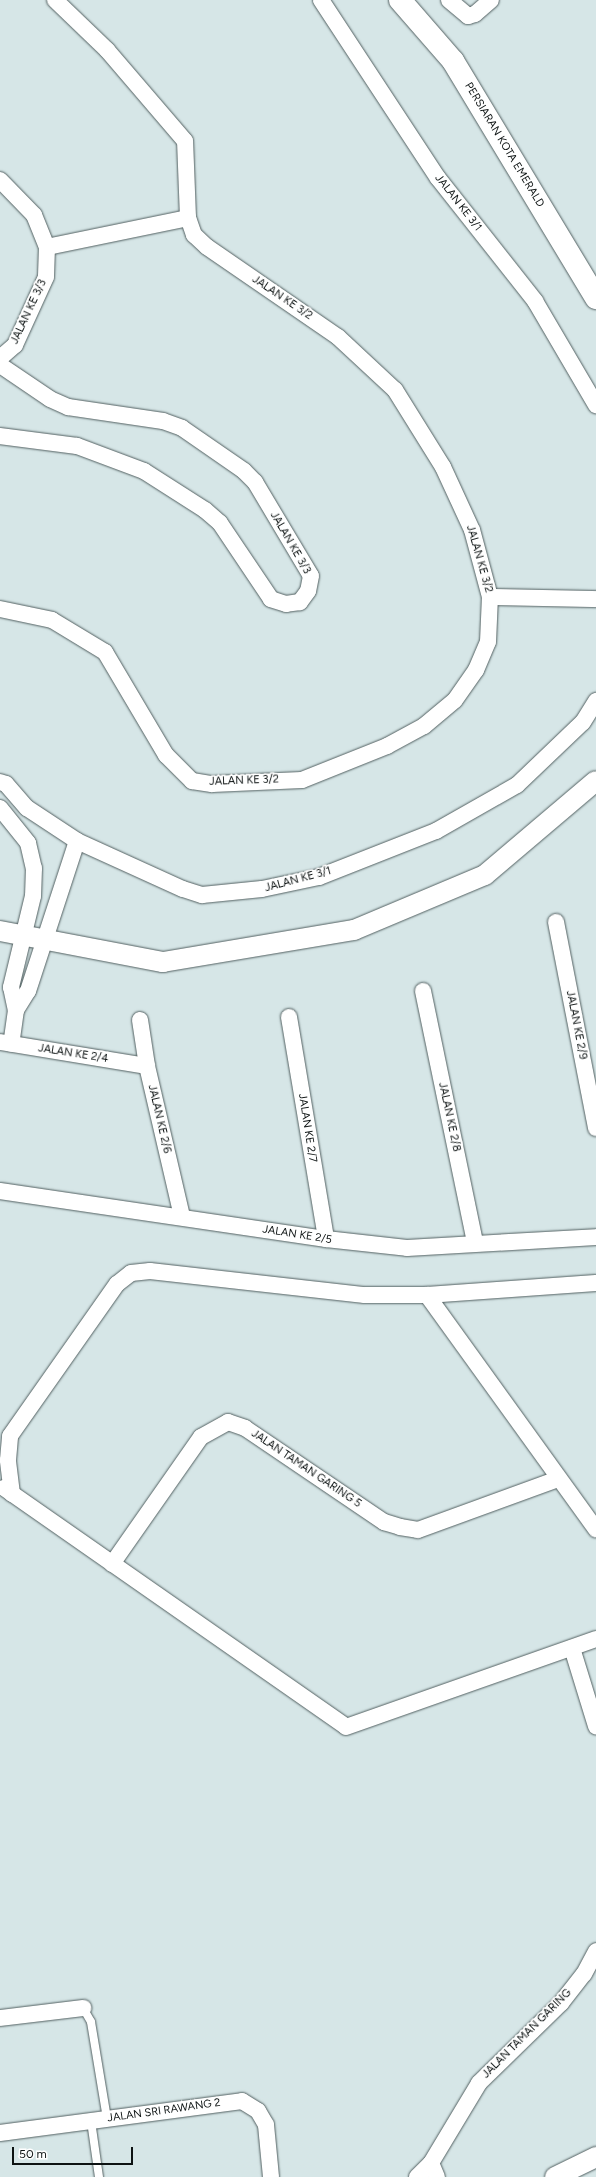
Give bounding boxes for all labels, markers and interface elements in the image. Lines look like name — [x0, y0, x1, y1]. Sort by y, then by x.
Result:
street label: PERSIARAN KOTA EMERALD — [461, 80, 547, 210]
street label: JALAN KE 3/1 — [432, 172, 484, 234]
street label: JALAN KE 3/2 — [249, 273, 315, 323]
street label: JALAN KE 3/3 — [8, 278, 50, 346]
street label: JALAN KE 3/3 — [267, 510, 313, 576]
street label: JALAN KE 3/2 — [463, 524, 495, 594]
street label: JALAN KE 3/2 — [209, 773, 279, 789]
street label: JALAN KE 3/1 — [263, 865, 333, 895]
street label: JALAN KE 2/9 — [563, 989, 589, 1061]
street label: JALAN KE 2/4 — [37, 1042, 109, 1066]
street label: JALAN KE 2/8 — [435, 1081, 463, 1153]
street label: JALAN KE 2/6 — [145, 1083, 173, 1155]
street label: JALAN KE 2/7 — [295, 1093, 319, 1163]
street label: JALAN KE 2/5 — [261, 1223, 333, 1247]
street label: JALAN TAMAN GARING 5 — [249, 1427, 363, 1511]
street label: JALAN TAMAN GARING — [480, 1987, 574, 2081]
street label: JALAN SRI RAWANG 2 — [107, 2097, 221, 2125]
scale bar — [14, 2139, 135, 2165]
text: 50 m — [19, 2147, 47, 2161]

